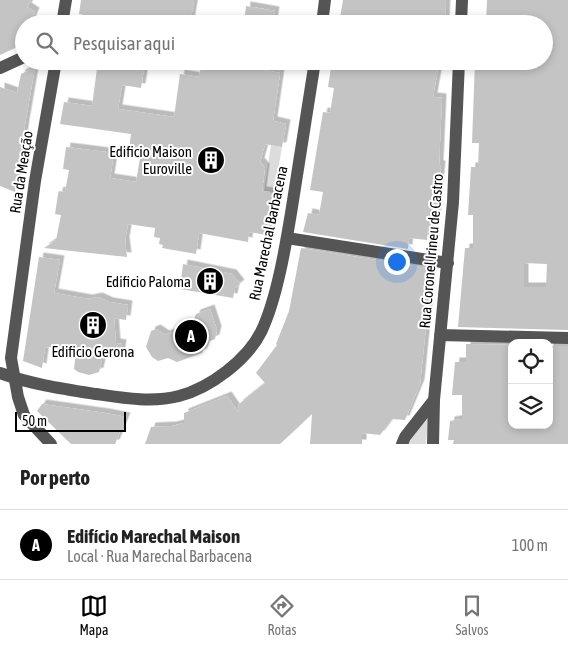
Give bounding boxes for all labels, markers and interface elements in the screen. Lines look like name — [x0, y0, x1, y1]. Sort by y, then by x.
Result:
search box — [15, 15, 553, 70]
icon: search — [33, 29, 61, 57]
text: Pesquisar aqui — [73, 32, 175, 54]
street label: Rua da Meação — [6, 130, 36, 214]
place label: Edificio Maison Euroville — [109, 143, 192, 177]
building icon: Edificio Maison Euroville — [196, 145, 226, 175]
street label: Rua Marechal Barbacena — [245, 164, 291, 302]
street label: Rua Coronel Irineu de Castro — [416, 173, 446, 329]
your location — [384, 249, 410, 275]
building icon: Edificio Paloma — [195, 266, 225, 296]
place label: Edificio Paloma — [106, 273, 191, 290]
building icon: Edificio Gerona — [78, 310, 108, 340]
pin: A — [175, 317, 207, 355]
map controls — [508, 339, 553, 429]
button: locate — [508, 339, 553, 384]
place label: Edificio Gerona — [51, 343, 135, 360]
button: layers — [508, 384, 553, 429]
scale bar — [15, 409, 126, 432]
text: 50 m — [22, 413, 47, 429]
text: Por perto — [20, 465, 90, 489]
text: Edifício Marechal Maison — [67, 525, 240, 547]
text: A — [32, 536, 40, 554]
text: 100 m — [512, 536, 548, 554]
text: Local · Rua Marechal Barbacena — [67, 547, 252, 565]
tab: Mapa — [79, 592, 109, 638]
tab: Rotas — [267, 592, 296, 638]
tab: Salvos — [455, 592, 489, 638]

